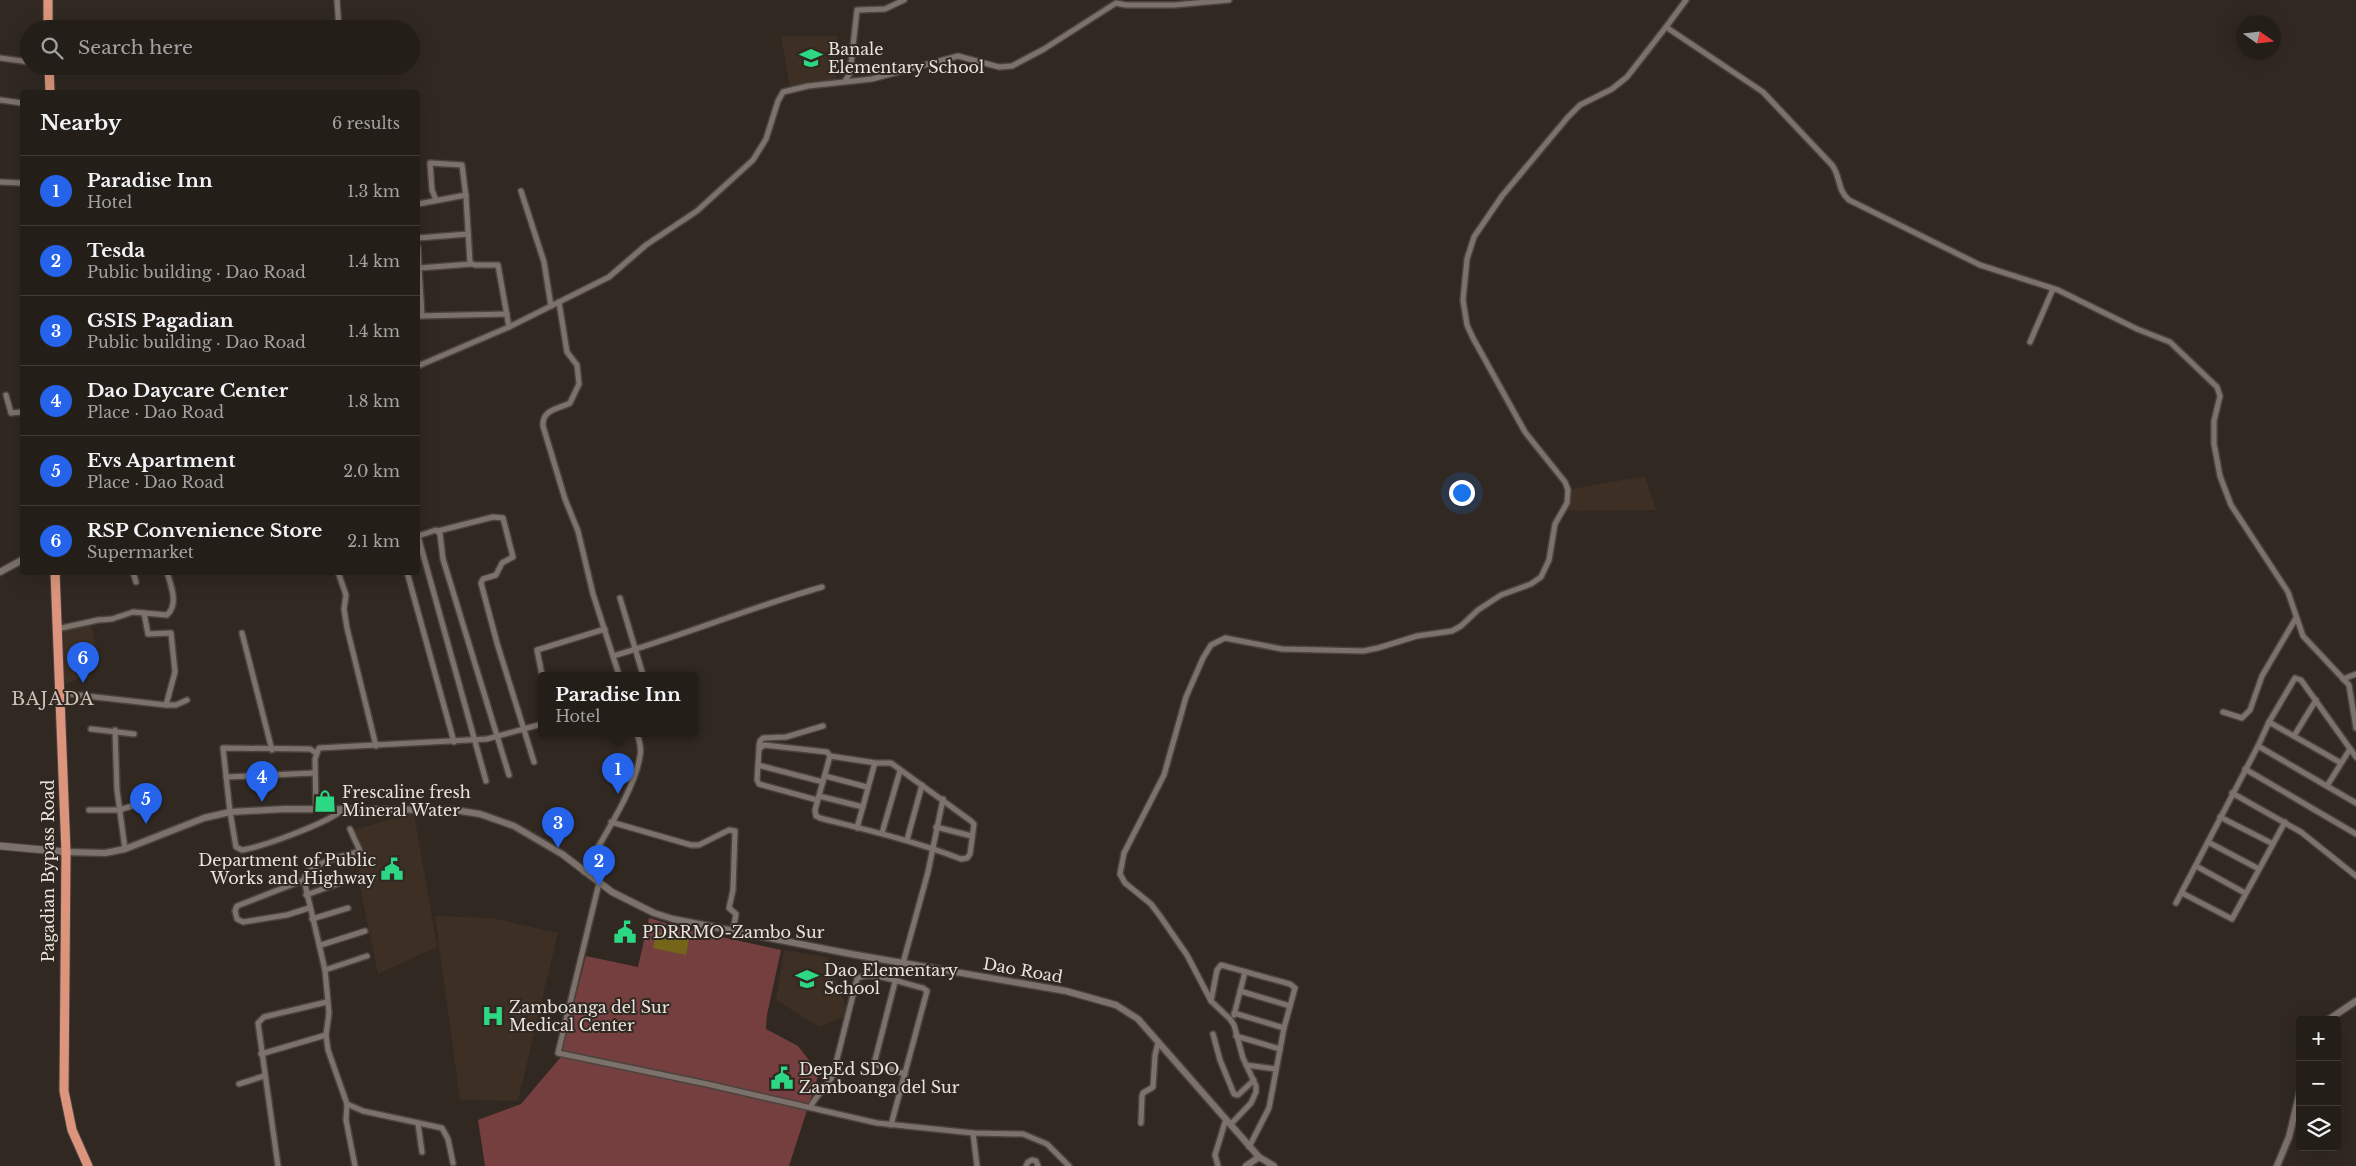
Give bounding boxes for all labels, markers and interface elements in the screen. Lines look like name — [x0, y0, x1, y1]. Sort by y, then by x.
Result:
north arrow — [2236, 15, 2281, 60]
search box — [20, 20, 420, 75]
icon: search — [38, 34, 66, 62]
text: Search here — [78, 36, 193, 59]
place label: Banale Elementary School — [828, 39, 984, 77]
school or university icon: Banale Elementary School — [798, 45, 824, 71]
text: Nearby — [40, 110, 121, 136]
text: 6 results — [332, 113, 400, 133]
text: Paradise Inn — [87, 169, 213, 192]
text: 1 — [53, 181, 59, 201]
text: 1.3 km — [347, 181, 400, 201]
text: Hotel — [87, 192, 132, 212]
text: Tesda — [87, 239, 145, 262]
text: 2 — [51, 251, 61, 271]
text: 1.4 km — [348, 251, 400, 271]
text: Public building · Dao Road — [87, 262, 306, 282]
text: GSIS Pagadian — [87, 309, 234, 332]
text: 3 — [51, 321, 61, 341]
text: 1.4 km — [348, 321, 400, 341]
text: Public building · Dao Road — [87, 332, 306, 352]
text: Dao Daycare Center — [87, 379, 288, 402]
text: 4 — [51, 391, 61, 411]
text: 1.8 km — [347, 391, 400, 411]
text: Place · Dao Road — [87, 402, 224, 422]
text: Evs Apartment — [87, 449, 235, 472]
text: 5 — [51, 461, 61, 481]
text: 2.0 km — [343, 461, 400, 481]
text: Place · Dao Road — [87, 472, 224, 492]
your location — [1449, 480, 1475, 506]
text: RSP Convenience Store — [87, 519, 322, 542]
text: 6 — [51, 531, 61, 551]
text: 2.1 km — [347, 531, 400, 551]
text: Supermarket — [87, 542, 194, 562]
pin: 6 — [67, 642, 99, 683]
popup — [538, 672, 698, 737]
text: Paradise Inn — [555, 683, 681, 706]
district label: BAJADA — [11, 688, 95, 710]
text: Hotel — [555, 706, 600, 726]
pin: 1 — [602, 753, 634, 794]
pin: 4 — [246, 761, 278, 802]
street label: Pagadian Bypass Road — [38, 780, 58, 962]
place label: Frescaline fresh Mineral Water — [342, 782, 471, 820]
pin: 5 — [130, 783, 162, 824]
shop icon: Frescaline fresh Mineral Water — [312, 788, 338, 814]
pin: 3 — [542, 807, 574, 848]
pin: 2 — [583, 845, 615, 886]
place label: Department of Public Works and Highway — [198, 850, 377, 888]
public building icon: Department of Public Works and Highway — [379, 856, 405, 882]
public building icon: PDRRMO-Zambo Sur — [612, 919, 638, 945]
place label: PDRRMO-Zambo Sur — [642, 922, 825, 942]
street label: Dao Road — [982, 953, 1065, 987]
place label: Dao Elementary School — [824, 960, 959, 998]
school or university icon: Dao Elementary School — [794, 966, 820, 992]
place label: Zamboanga del Sur Medical Center — [509, 997, 670, 1035]
hospital icon: Zamboanga del Sur Medical Center — [480, 1003, 506, 1029]
map controls — [2296, 1016, 2341, 1151]
button: + — [2296, 1016, 2341, 1061]
place label: DepEd SDO Zamboanga del Sur — [799, 1059, 960, 1097]
button: − — [2296, 1061, 2341, 1106]
public building icon: DepEd SDO Zamboanga del Sur — [769, 1065, 795, 1091]
button: layers — [2296, 1106, 2341, 1151]

